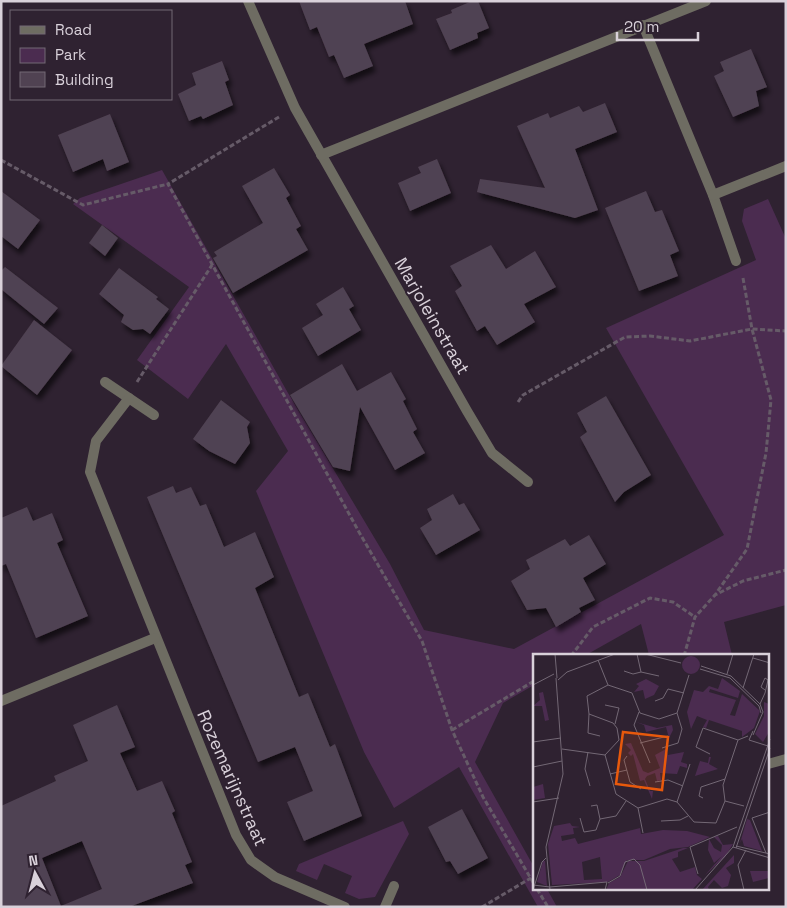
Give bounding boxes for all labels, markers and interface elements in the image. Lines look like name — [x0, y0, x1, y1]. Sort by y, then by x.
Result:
legend — [10, 10, 172, 100]
scale bar — [617, 10, 698, 42]
text: 20 m — [624, 17, 659, 36]
text: Road — [55, 20, 92, 39]
text: Park — [55, 45, 86, 64]
text: Building — [55, 70, 114, 89]
street label: Marjoleinstraat — [390, 253, 475, 378]
inset map — [533, 654, 770, 890]
street label: Rozemarijnstraat — [192, 706, 273, 850]
north arrow — [10, 848, 60, 898]
text: N — [28, 851, 39, 870]

